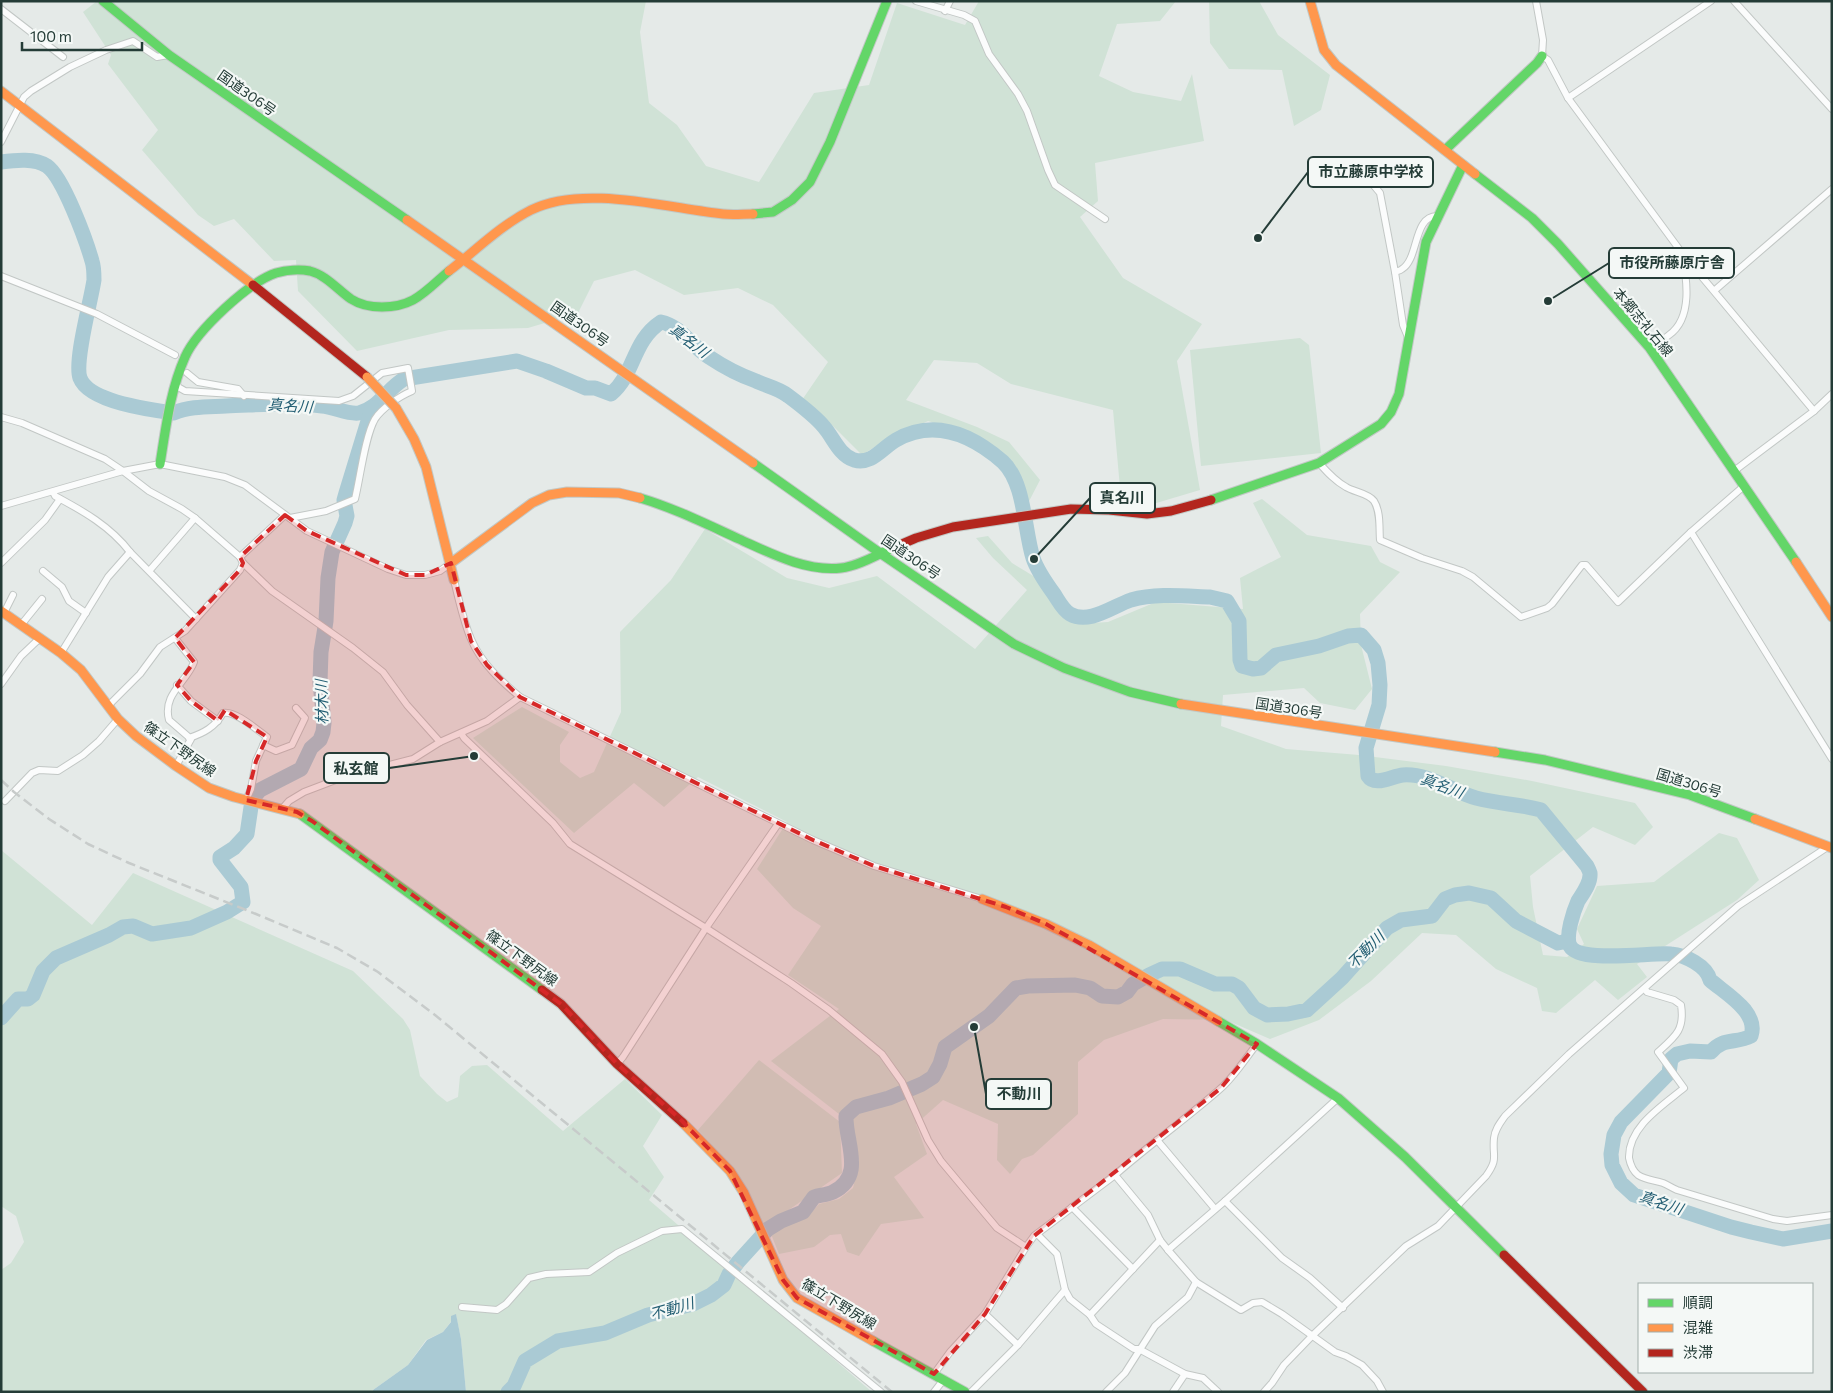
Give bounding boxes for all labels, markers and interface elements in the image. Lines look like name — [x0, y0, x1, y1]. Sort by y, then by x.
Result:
scale bar — [22, 20, 142, 52]
text: 100 m — [30, 27, 72, 45]
street label: 国道306号 — [215, 66, 280, 119]
callout: 市立藤原中学校 — [1308, 157, 1433, 187]
text: 市立藤原中学校 — [1318, 162, 1424, 180]
callout: 市役所藤原庁舎 — [1609, 248, 1734, 278]
text: 市役所藤原庁舎 — [1619, 253, 1725, 271]
street label: 本郷志礼石線 — [1610, 284, 1677, 359]
street label: 国道306号 — [548, 297, 613, 350]
water label: 真名川 — [666, 319, 715, 362]
water label: 真名川 — [267, 394, 315, 416]
callout: 真名川 — [1090, 483, 1155, 513]
text: 真名川 — [1099, 488, 1145, 506]
street label: 国道306号 — [878, 531, 944, 583]
water label: 材木川 — [312, 677, 330, 725]
street label: 国道306号 — [1254, 694, 1324, 721]
street label: 篠立下野尻線 — [141, 718, 220, 780]
callout: 私玄館 — [324, 753, 389, 783]
text: 私玄館 — [333, 759, 379, 777]
street label: 国道306号 — [1654, 765, 1724, 801]
water label: 真名川 — [1418, 769, 1468, 802]
street label: 篠立下野尻線 — [483, 926, 561, 989]
water label: 不動川 — [1343, 926, 1389, 972]
callout: 不動川 — [986, 1079, 1051, 1109]
text: 不動川 — [996, 1084, 1042, 1102]
water label: 真名川 — [1637, 1187, 1687, 1218]
street label: 篠立下野尻線 — [799, 1275, 880, 1332]
legend — [1638, 1283, 1813, 1373]
water label: 不動川 — [648, 1293, 698, 1323]
text: 順調 — [1683, 1293, 1713, 1311]
text: 混雑 — [1683, 1318, 1713, 1336]
text: 渋滞 — [1683, 1343, 1713, 1361]

